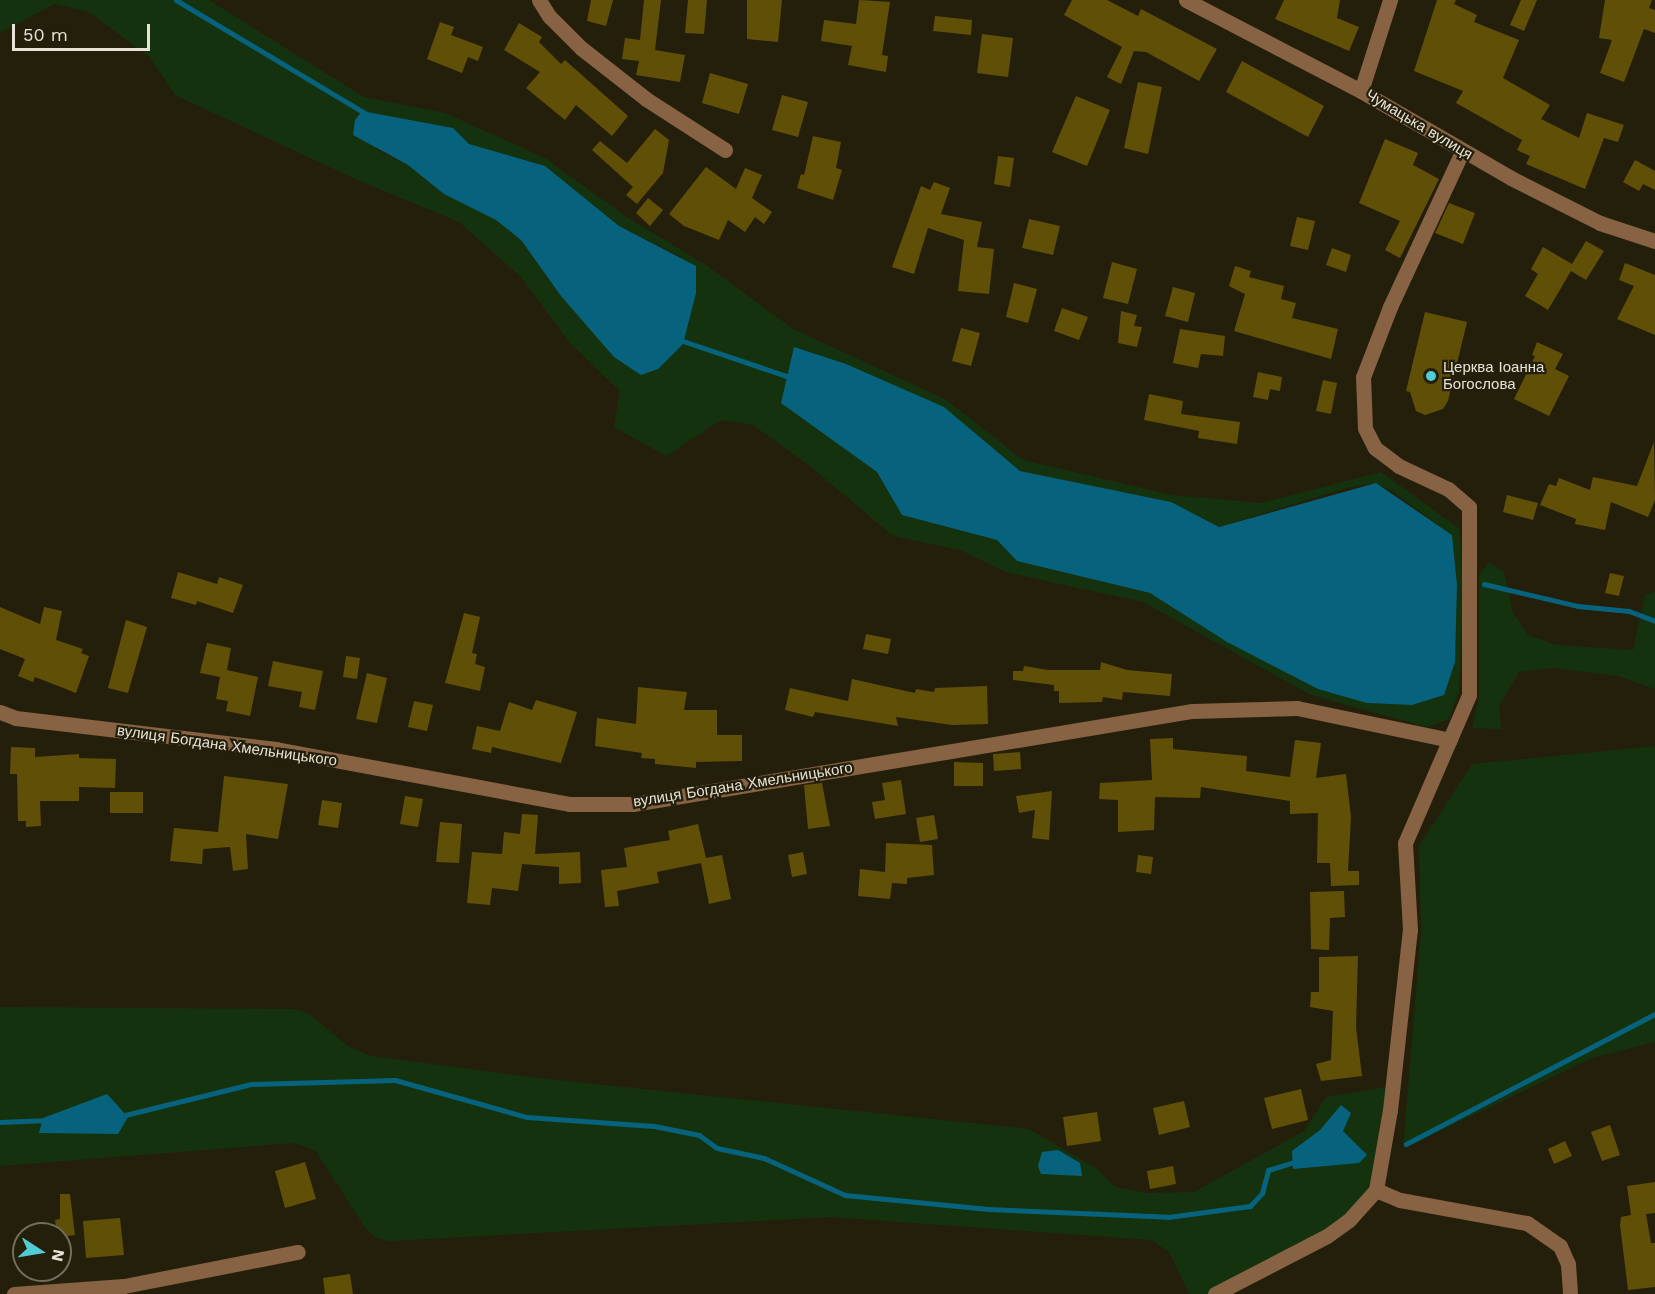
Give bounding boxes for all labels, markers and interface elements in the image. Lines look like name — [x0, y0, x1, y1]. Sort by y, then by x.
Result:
scale bar — [15, 12, 153, 50]
text: 50 m — [23, 24, 68, 45]
street label: Чумацька вулиця — [1362, 86, 1476, 164]
place label: Церква Іоанна Богослова — [1443, 358, 1544, 393]
marker: Церква Іоанна Богослова — [1424, 369, 1438, 383]
street label: вулиця Богдана Хмельницького — [116, 722, 338, 770]
street label: вулиця Богдана Хмельницького — [632, 759, 854, 811]
north arrow — [12, 1222, 72, 1282]
text: N — [48, 1248, 69, 1263]

